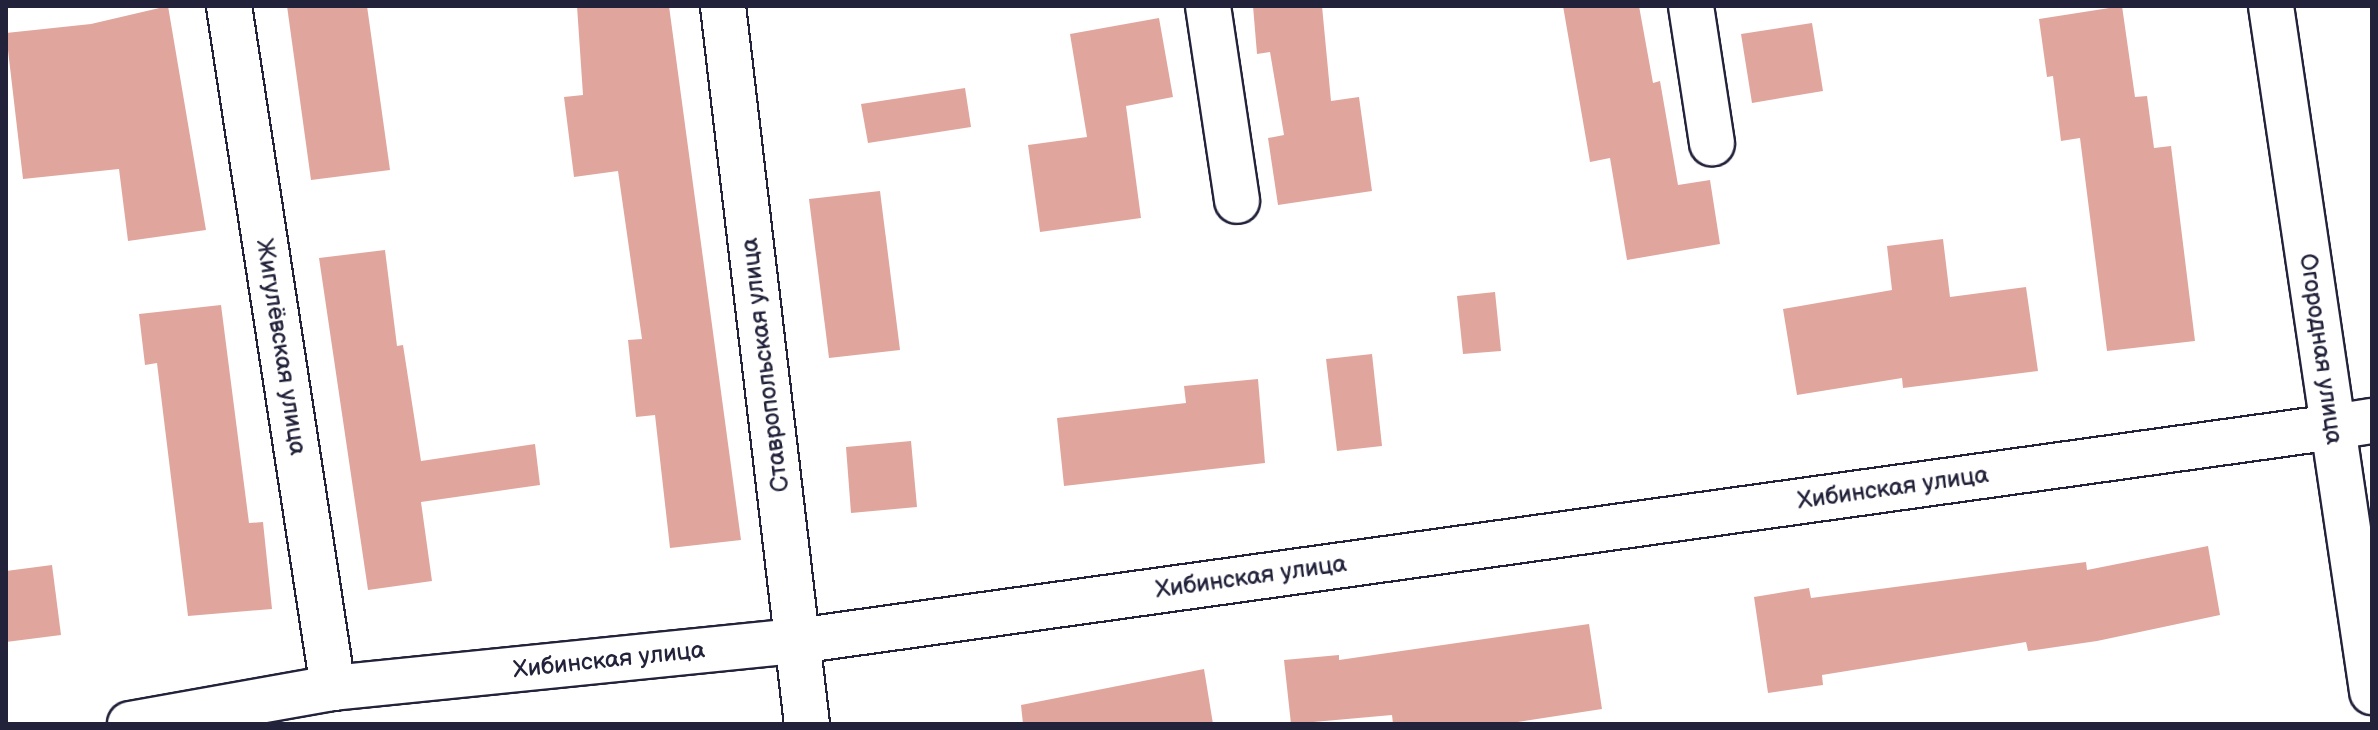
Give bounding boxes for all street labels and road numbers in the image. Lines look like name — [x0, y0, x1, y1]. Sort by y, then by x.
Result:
street label: Ставропольская улица — [735, 236, 795, 494]
street label: Жигулёвская улица — [250, 237, 312, 457]
street label: Огородная улица — [2293, 252, 2349, 446]
street label: Хибинская улица — [1796, 460, 1990, 516]
street label: Хибинская улица — [1154, 549, 1348, 605]
street label: Хибинская улица — [512, 636, 706, 684]

